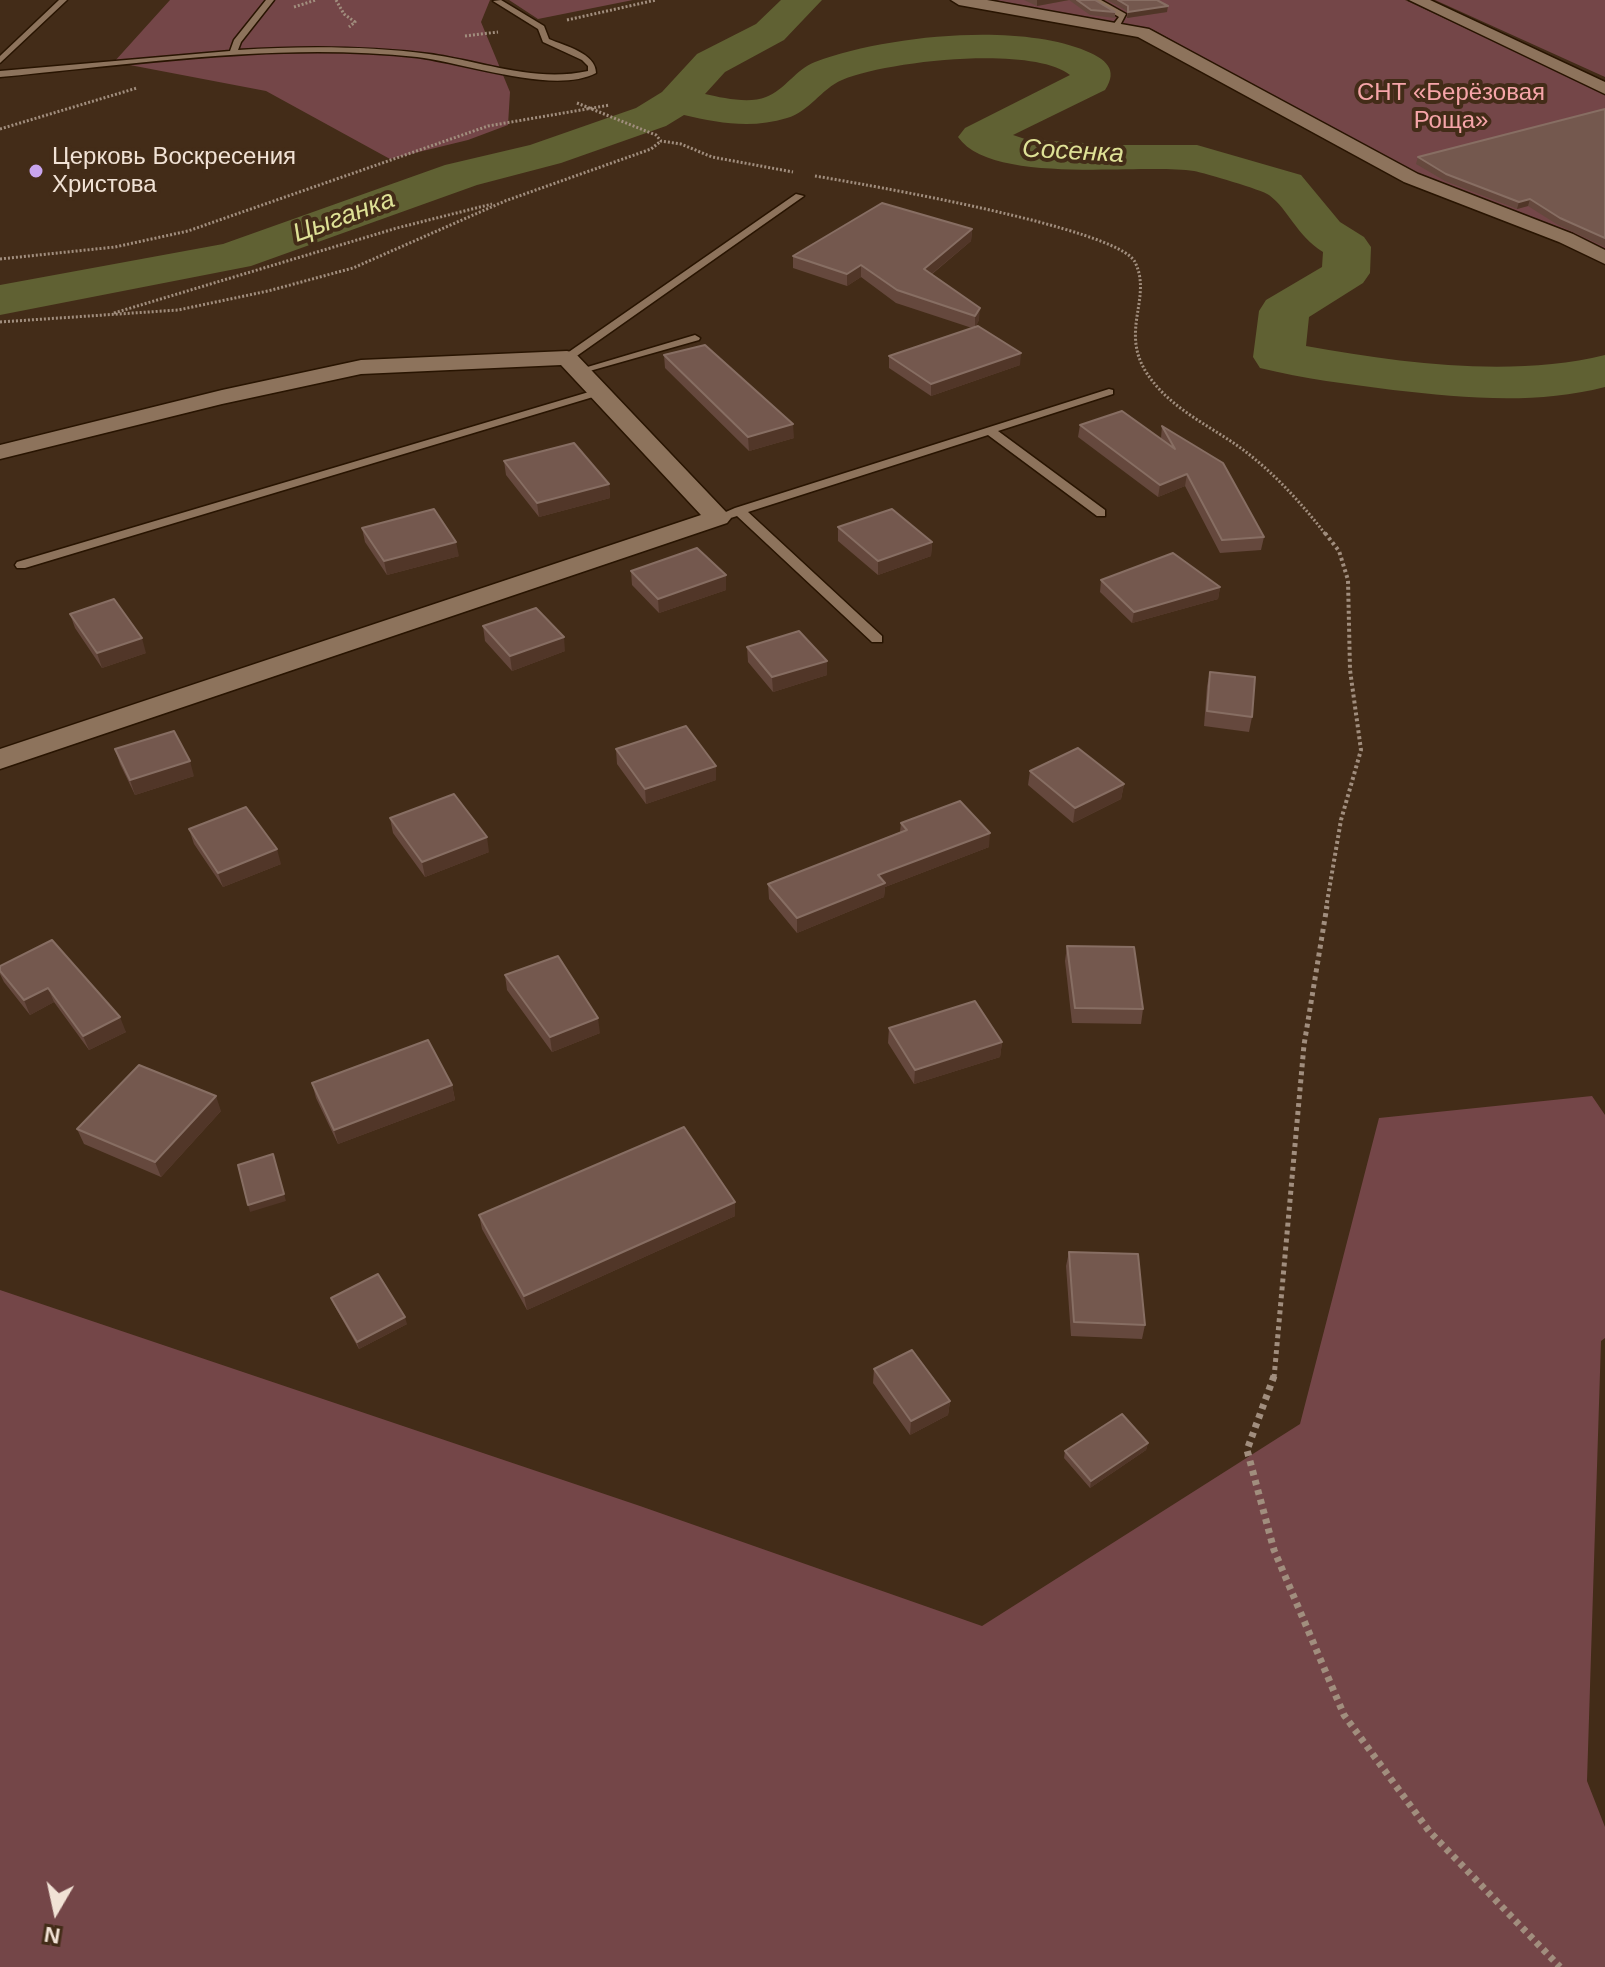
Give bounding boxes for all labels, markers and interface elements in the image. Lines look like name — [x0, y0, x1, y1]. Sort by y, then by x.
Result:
park label: СНТ «Берёзовая Роща» — [1357, 79, 1545, 135]
water label: Сосенка — [1021, 134, 1125, 170]
place label: Церковь Воскресения Христова — [52, 143, 296, 199]
marker: Церковь Воскресения Христова — [27, 162, 45, 180]
water label: Цыганка — [289, 184, 399, 250]
north arrow — [16, 1871, 96, 1951]
text: N — [42, 1922, 62, 1949]

